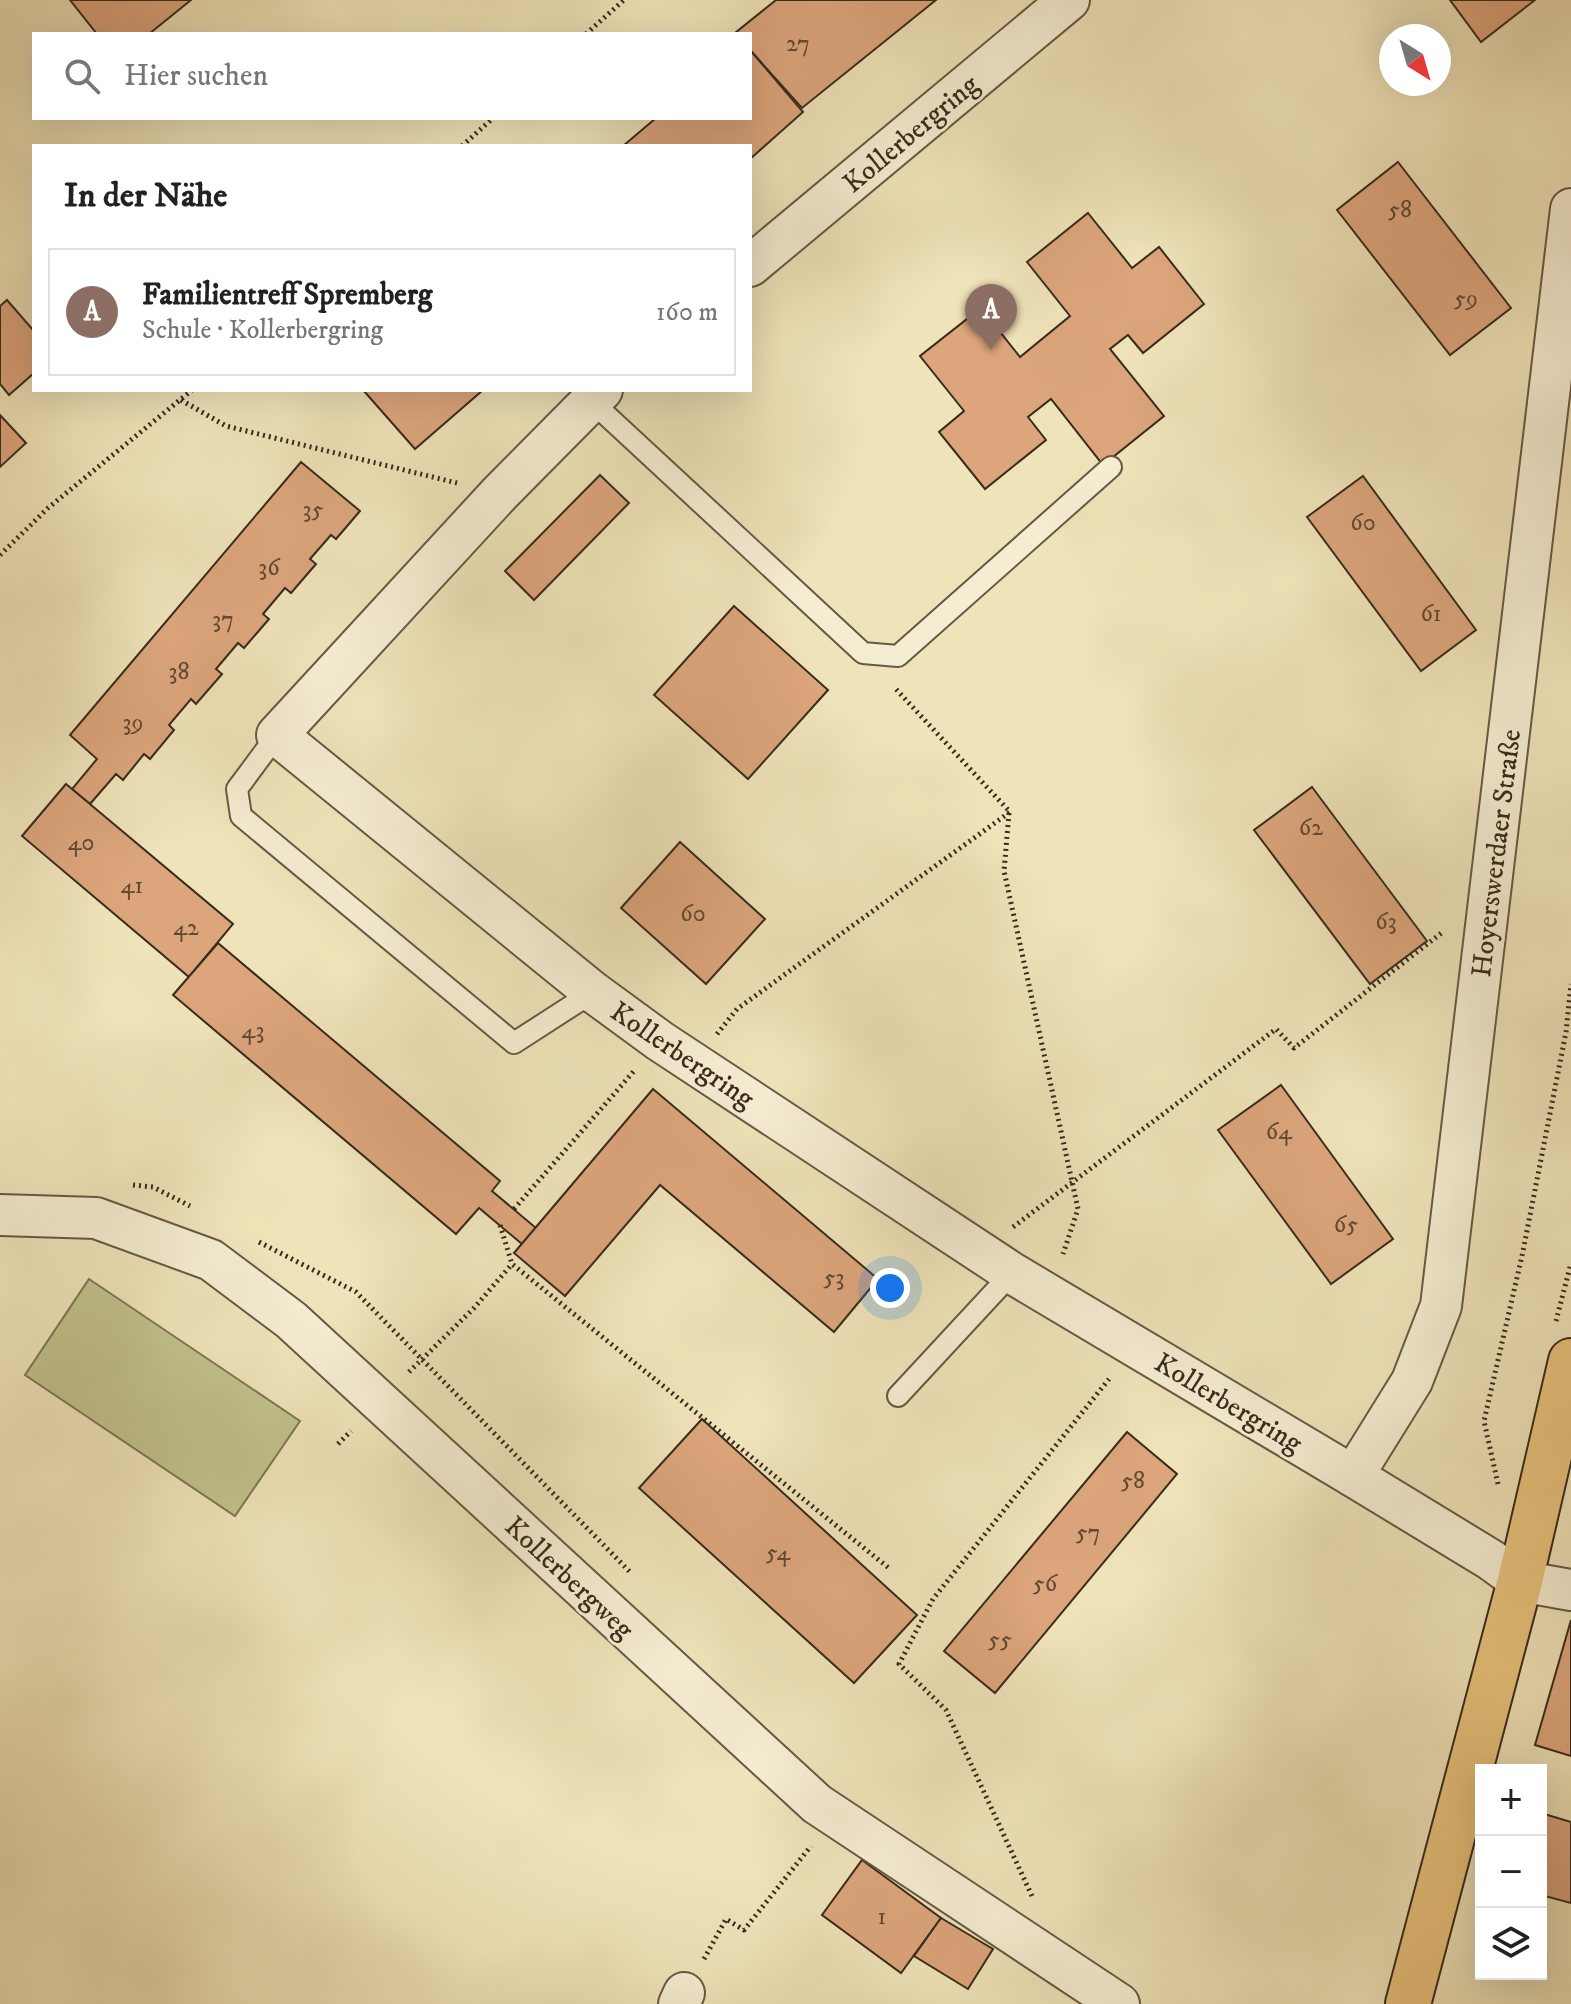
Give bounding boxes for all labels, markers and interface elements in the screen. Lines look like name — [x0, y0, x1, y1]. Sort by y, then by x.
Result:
north arrow — [1379, 24, 1451, 96]
house number: 27 — [786, 29, 810, 59]
search box — [32, 32, 752, 120]
icon: search — [60, 54, 104, 98]
text: Hier suchen — [124, 58, 268, 95]
street label: Kollerbergring — [836, 67, 986, 201]
text: In der Nähe — [64, 175, 227, 217]
house number: 58 — [1388, 195, 1412, 225]
text: Familientreff Spremberg — [142, 277, 432, 314]
pin: A — [965, 284, 1017, 350]
house number: 59 — [1454, 284, 1478, 314]
text: A — [84, 296, 100, 329]
text: 160 m — [656, 296, 718, 329]
text: Schule · Kollerbergring — [142, 314, 383, 347]
house number: 35 — [303, 495, 324, 525]
house number: 60 — [1350, 508, 1376, 538]
house number: 36 — [258, 553, 281, 583]
house number: 61 — [1420, 599, 1442, 629]
house number: 37 — [212, 605, 234, 635]
house number: 38 — [169, 657, 189, 687]
house number: 39 — [123, 708, 143, 738]
street label: Hoyerswerdaer Straße — [1464, 727, 1529, 979]
house number: 62 — [1299, 813, 1323, 843]
house number: 40 — [68, 828, 94, 858]
house number: 41 — [121, 871, 143, 901]
house number: 60 — [680, 899, 706, 929]
house number: 63 — [1375, 907, 1397, 937]
house number: 42 — [173, 913, 199, 943]
street label: Kollerbergring — [603, 994, 761, 1116]
house number: 43 — [242, 1016, 264, 1046]
house number: 64 — [1266, 1117, 1293, 1147]
house number: 65 — [1334, 1210, 1358, 1240]
house number: 53 — [824, 1263, 844, 1293]
your location — [870, 1268, 910, 1308]
street label: Kollerbergring — [1148, 1345, 1309, 1461]
house number: 58 — [1121, 1466, 1145, 1496]
street label: Kollerbergweg — [497, 1509, 641, 1647]
house number: 57 — [1076, 1518, 1100, 1548]
house number: 54 — [766, 1538, 791, 1568]
house number: 56 — [1033, 1569, 1059, 1599]
house number: 55 — [988, 1625, 1012, 1655]
map controls — [1475, 1764, 1547, 1980]
button: + — [1475, 1764, 1547, 1836]
button: − — [1475, 1836, 1547, 1908]
house number: 1 — [878, 1902, 886, 1932]
button: layers — [1475, 1908, 1547, 1980]

